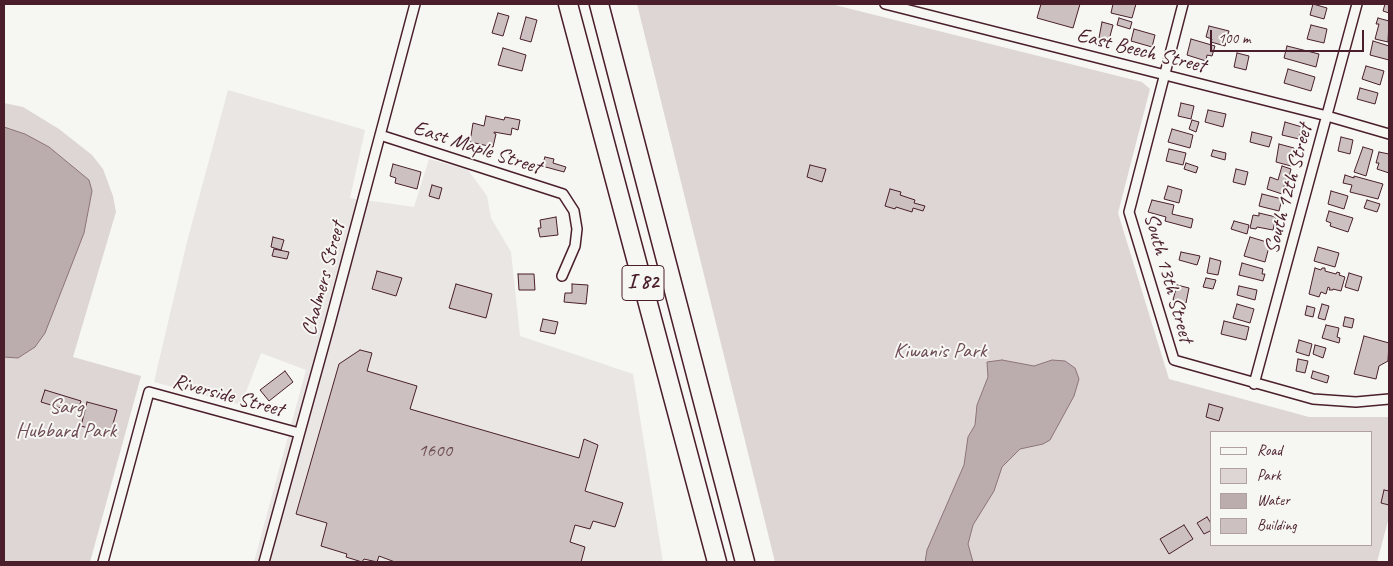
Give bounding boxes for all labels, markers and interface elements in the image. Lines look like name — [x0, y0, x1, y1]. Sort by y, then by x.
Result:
scale bar — [1213, 20, 1367, 52]
street label: East Beech Street — [1074, 23, 1208, 79]
text: 100 m — [1218, 29, 1250, 48]
street label: East Maple Street — [410, 115, 544, 181]
street label: South 12th Street — [1260, 122, 1318, 256]
street label: South 13th Street — [1138, 211, 1198, 345]
street label: Chalmers Street — [297, 219, 351, 339]
road number: I 82 — [622, 266, 664, 300]
park label: Kiwanis Park — [894, 338, 986, 364]
street label: Riverside Street — [170, 369, 286, 423]
park label: Sarg Hubbard Park — [16, 394, 116, 444]
legend — [1210, 431, 1373, 546]
house number: 1600 — [418, 440, 452, 462]
text: Road — [1257, 441, 1282, 460]
text: Park — [1257, 466, 1281, 485]
text: Water — [1257, 491, 1290, 510]
text: Building — [1257, 516, 1296, 535]

